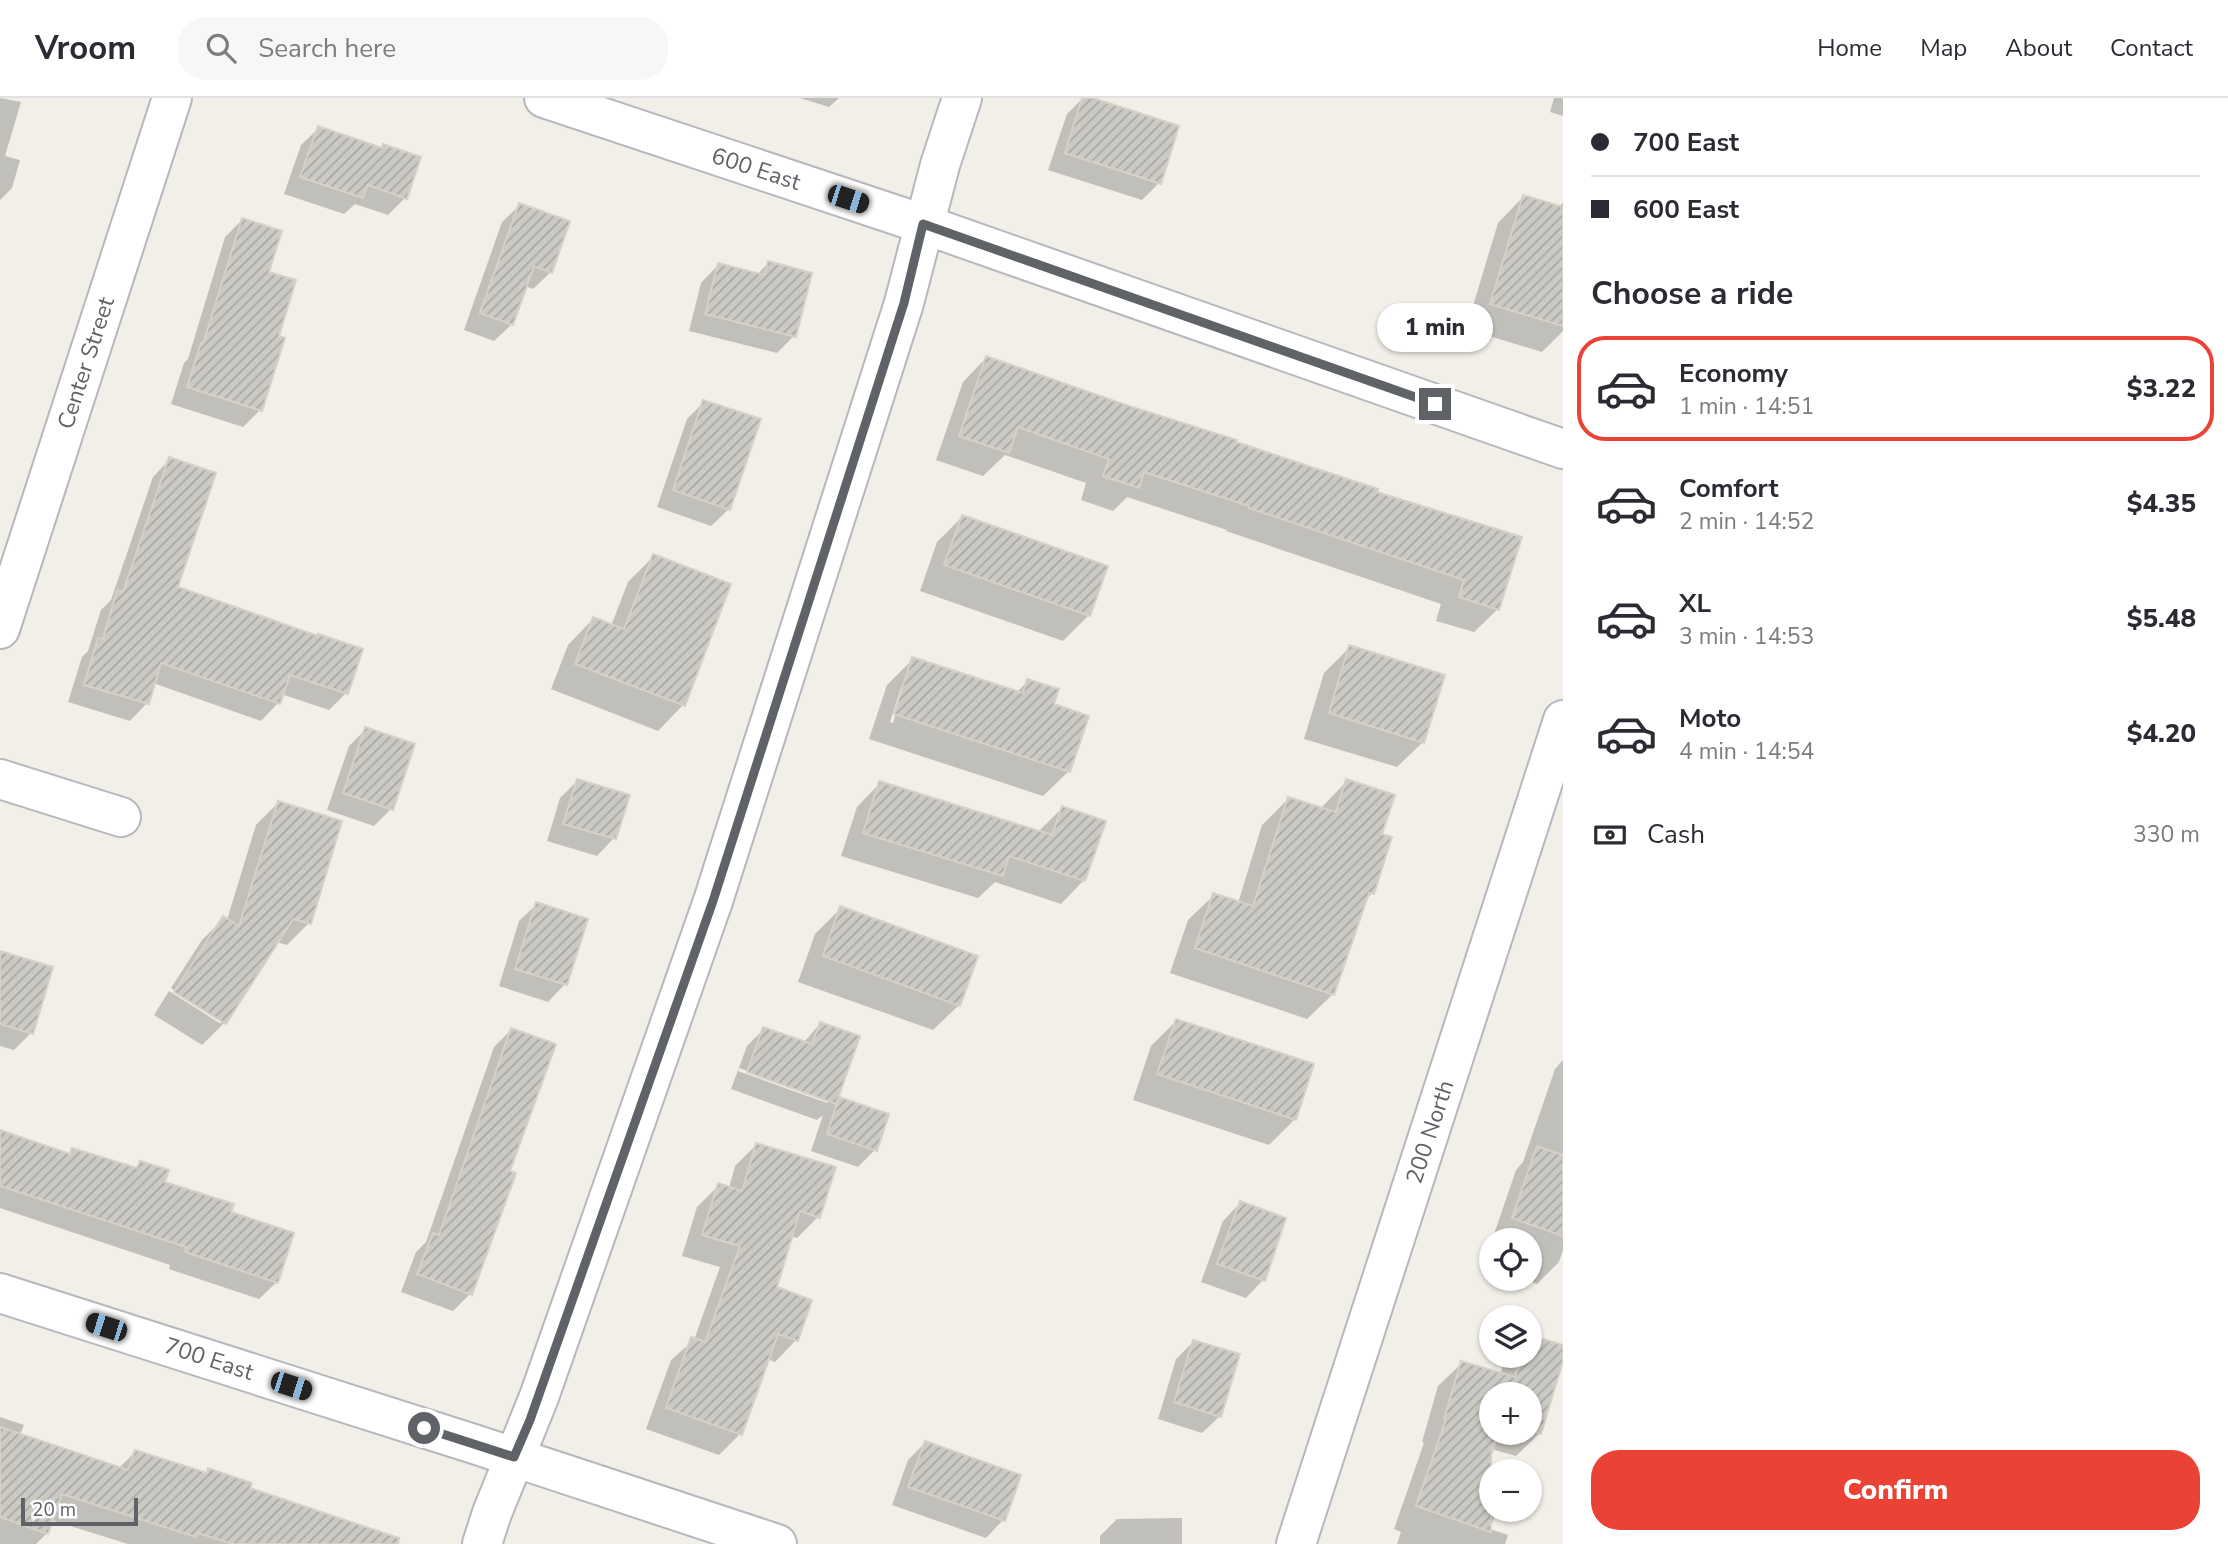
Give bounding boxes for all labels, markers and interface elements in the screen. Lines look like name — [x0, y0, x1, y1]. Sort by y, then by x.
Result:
search box — [178, 17, 668, 80]
text: Vroom — [35, 26, 136, 71]
icon: search — [202, 29, 240, 67]
text: Search here — [258, 31, 396, 66]
text: Home — [1817, 32, 1882, 64]
text: Map — [1920, 32, 1967, 64]
text: About — [2005, 32, 2072, 64]
text: Contact — [2110, 32, 2193, 64]
text: 700 East — [1633, 125, 1739, 160]
street label: 600 East — [708, 140, 805, 198]
car — [825, 183, 872, 215]
text: 600 East — [1633, 192, 1739, 227]
text: Choose a ride — [1591, 272, 1793, 315]
street label: Center Street — [50, 292, 122, 433]
callout: 1 min — [1377, 302, 1493, 352]
text: 1 min — [1405, 312, 1465, 343]
text: Economy — [1679, 356, 1788, 391]
icon: car — [1595, 357, 1658, 420]
text: $3.22 — [2127, 371, 2196, 406]
route end — [1419, 388, 1451, 420]
text: 1 min · 14:51 — [1679, 391, 1814, 422]
text: Comfort — [1679, 471, 1779, 506]
icon: car — [1595, 472, 1658, 535]
text: $4.35 — [2127, 486, 2196, 521]
text: 2 min · 14:52 — [1679, 506, 1814, 537]
text: XL — [1679, 586, 1711, 621]
icon: car — [1595, 587, 1658, 650]
text: $5.48 — [2127, 601, 2196, 636]
text: 3 min · 14:53 — [1679, 621, 1814, 652]
text: Moto — [1679, 701, 1741, 736]
icon: car — [1595, 702, 1658, 765]
text: $4.20 — [2127, 716, 2196, 751]
text: 4 min · 14:54 — [1679, 736, 1814, 767]
icon: cash — [1591, 816, 1629, 854]
text: Cash — [1647, 817, 1705, 852]
text: 330 m — [2133, 819, 2200, 850]
street label: 200 North — [1399, 1076, 1461, 1188]
map controls — [1479, 1228, 1542, 1522]
button: locate — [1479, 1228, 1542, 1291]
button: layers — [1479, 1305, 1542, 1368]
car — [83, 1311, 130, 1343]
street label: 700 East — [161, 1330, 258, 1388]
car — [268, 1370, 315, 1402]
button: + — [1479, 1382, 1542, 1445]
route start — [408, 1412, 440, 1444]
button: Confirm — [1591, 1450, 2200, 1530]
button: − — [1479, 1459, 1542, 1522]
scale bar — [21, 1495, 138, 1527]
text: 20 m — [32, 1497, 76, 1523]

